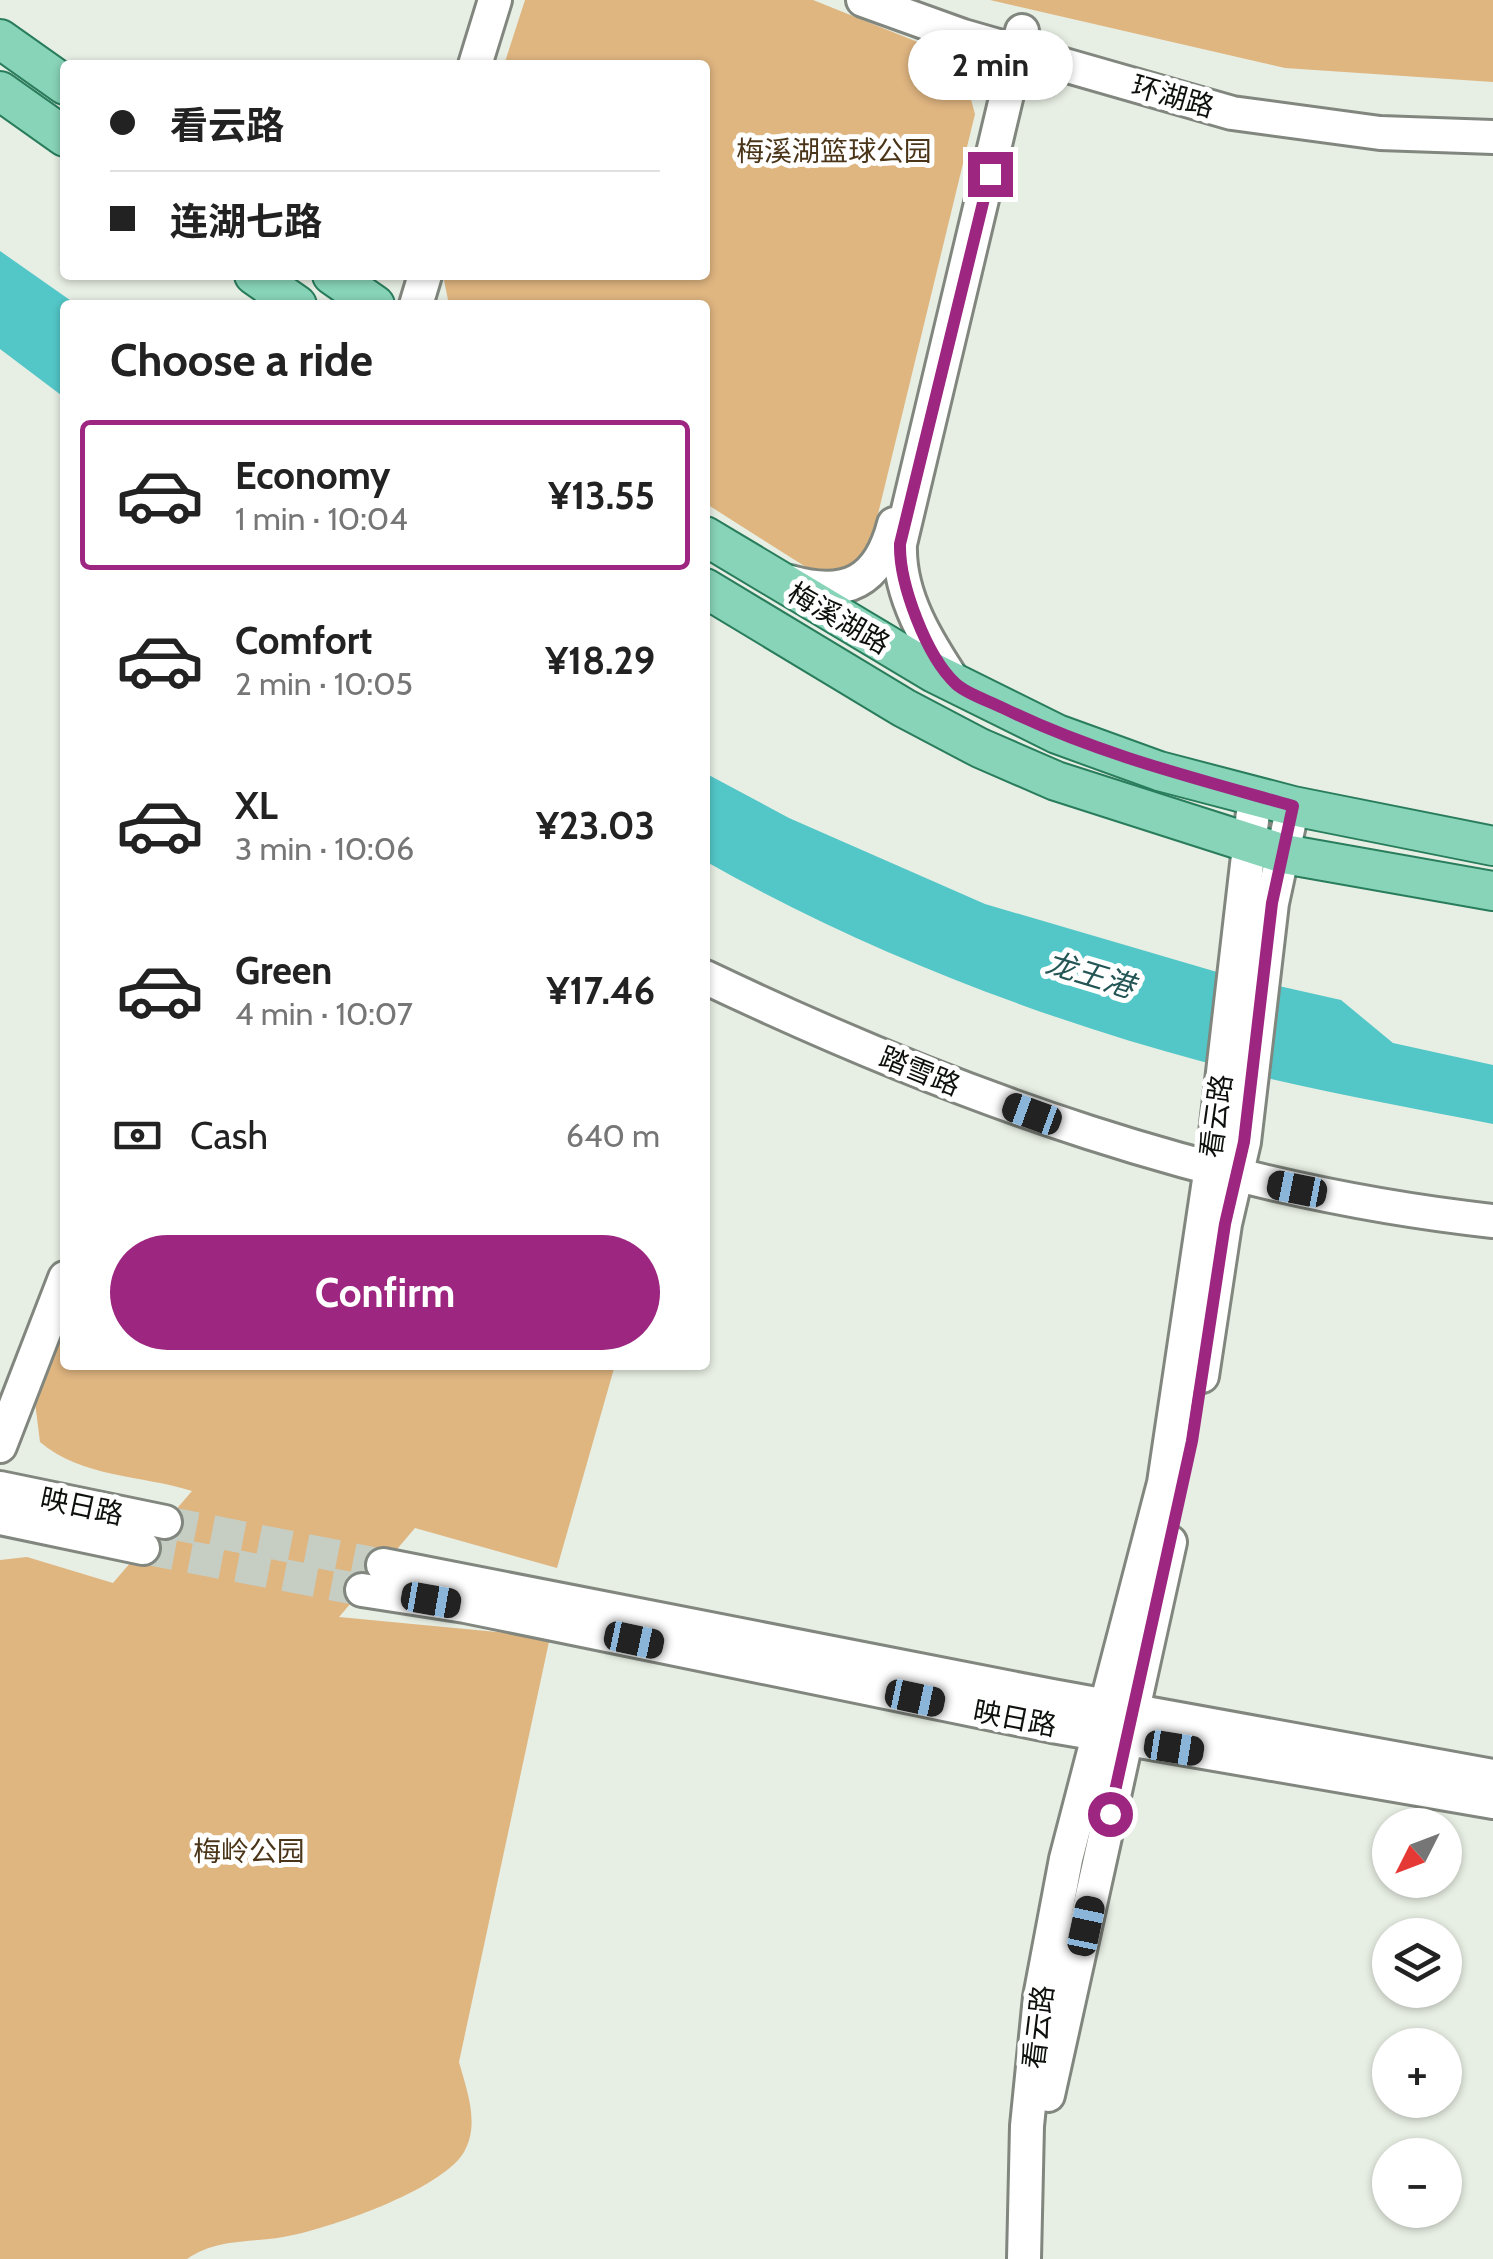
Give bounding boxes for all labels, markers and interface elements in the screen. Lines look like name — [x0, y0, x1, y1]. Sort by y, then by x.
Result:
callout: 2 min — [908, 29, 1072, 99]
text: 2 min — [952, 45, 1029, 84]
street label: 环湖路 — [1128, 68, 1218, 124]
text: 看云路 — [170, 102, 284, 149]
park label: 梅溪湖篮球公园 — [736, 134, 932, 168]
route end — [968, 152, 1013, 197]
text: 连湖七路 — [170, 198, 322, 245]
text: Choose a ride — [110, 333, 373, 387]
icon: car — [115, 450, 205, 540]
text: Economy — [235, 452, 390, 499]
text: ¥13.55 — [548, 472, 655, 519]
text: 1 min · 10:04 — [235, 499, 408, 538]
street label: 梅溪湖路 — [782, 575, 896, 661]
icon: car — [115, 615, 205, 705]
text: Comfort — [235, 617, 372, 664]
text: ¥18.29 — [545, 637, 655, 684]
text: 2 min · 10:05 — [235, 664, 413, 703]
icon: car — [115, 780, 205, 870]
text: XL — [235, 782, 278, 829]
text: ¥23.03 — [536, 802, 655, 849]
text: 3 min · 10:06 — [235, 829, 414, 868]
water label: 龙王港 — [1042, 944, 1142, 1007]
icon: car — [115, 945, 205, 1035]
text: Green — [235, 947, 332, 994]
text: ¥17.46 — [547, 967, 655, 1014]
text: 4 min · 10:07 — [235, 994, 413, 1033]
street label: 踏雪路 — [875, 1040, 965, 1102]
street label: 看云路 — [1193, 1072, 1239, 1160]
car — [999, 1090, 1065, 1138]
icon: cash — [110, 1108, 165, 1163]
text: Cash — [190, 1112, 268, 1159]
text: 640 m — [566, 1116, 660, 1155]
car — [1265, 1169, 1329, 1209]
button: Confirm — [110, 1235, 660, 1350]
street label: 映日路 — [37, 1481, 127, 1531]
car — [399, 1580, 463, 1620]
car — [602, 1619, 666, 1661]
car — [883, 1677, 947, 1719]
street label: 映日路 — [971, 1693, 1059, 1743]
car — [1142, 1728, 1206, 1768]
route start — [1088, 1792, 1133, 1837]
north arrow — [1372, 1808, 1462, 1898]
map controls — [1372, 1808, 1462, 2228]
park label: 梅岭公园 — [193, 1834, 305, 1868]
car — [1065, 1894, 1107, 1958]
button: layers — [1372, 1918, 1462, 2008]
street label: 看云路 — [1016, 1983, 1060, 2071]
button: + — [1372, 2028, 1462, 2118]
button: − — [1372, 2138, 1462, 2228]

